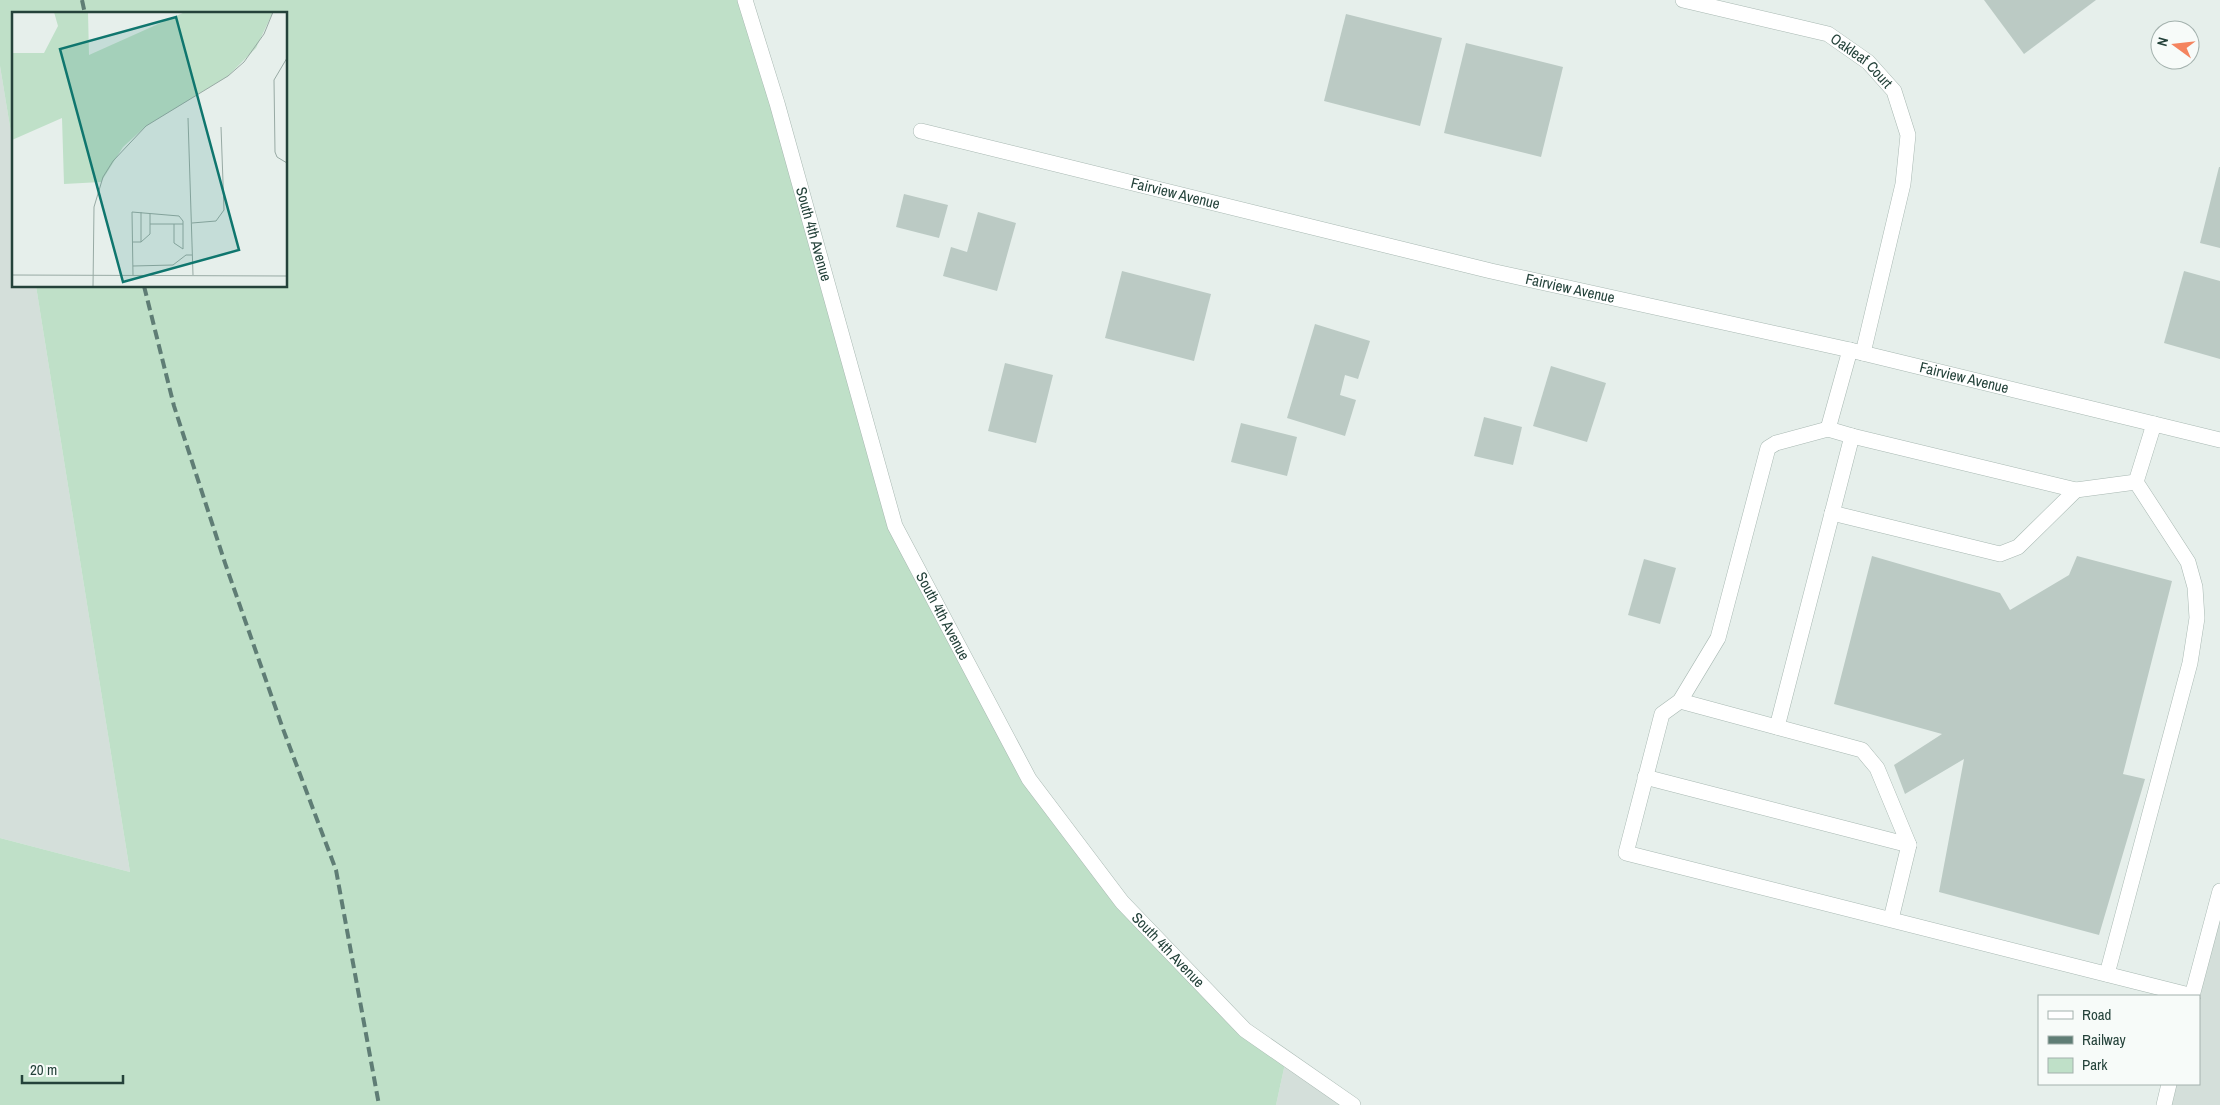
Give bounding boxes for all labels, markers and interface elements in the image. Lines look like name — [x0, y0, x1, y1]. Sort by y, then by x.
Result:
inset map — [12, 12, 288, 288]
north arrow — [2150, 20, 2200, 70]
street label: Oakleaf Court — [1826, 28, 1898, 93]
text: N — [2153, 35, 2172, 48]
street label: Fairview Avenue — [1129, 172, 1222, 214]
street label: South 4th Avenue — [791, 184, 837, 284]
street label: Fairview Avenue — [1524, 268, 1617, 308]
street label: Fairview Avenue — [1918, 356, 2011, 398]
street label: South 4th Avenue — [911, 568, 975, 664]
street label: South 4th Avenue — [1127, 907, 1210, 992]
legend — [2038, 995, 2200, 1085]
text: Road — [2082, 1004, 2111, 1025]
text: Railway — [2082, 1029, 2127, 1050]
scale bar — [22, 1052, 124, 1084]
text: Park — [2082, 1054, 2108, 1075]
text: 20 m — [30, 1059, 57, 1080]

